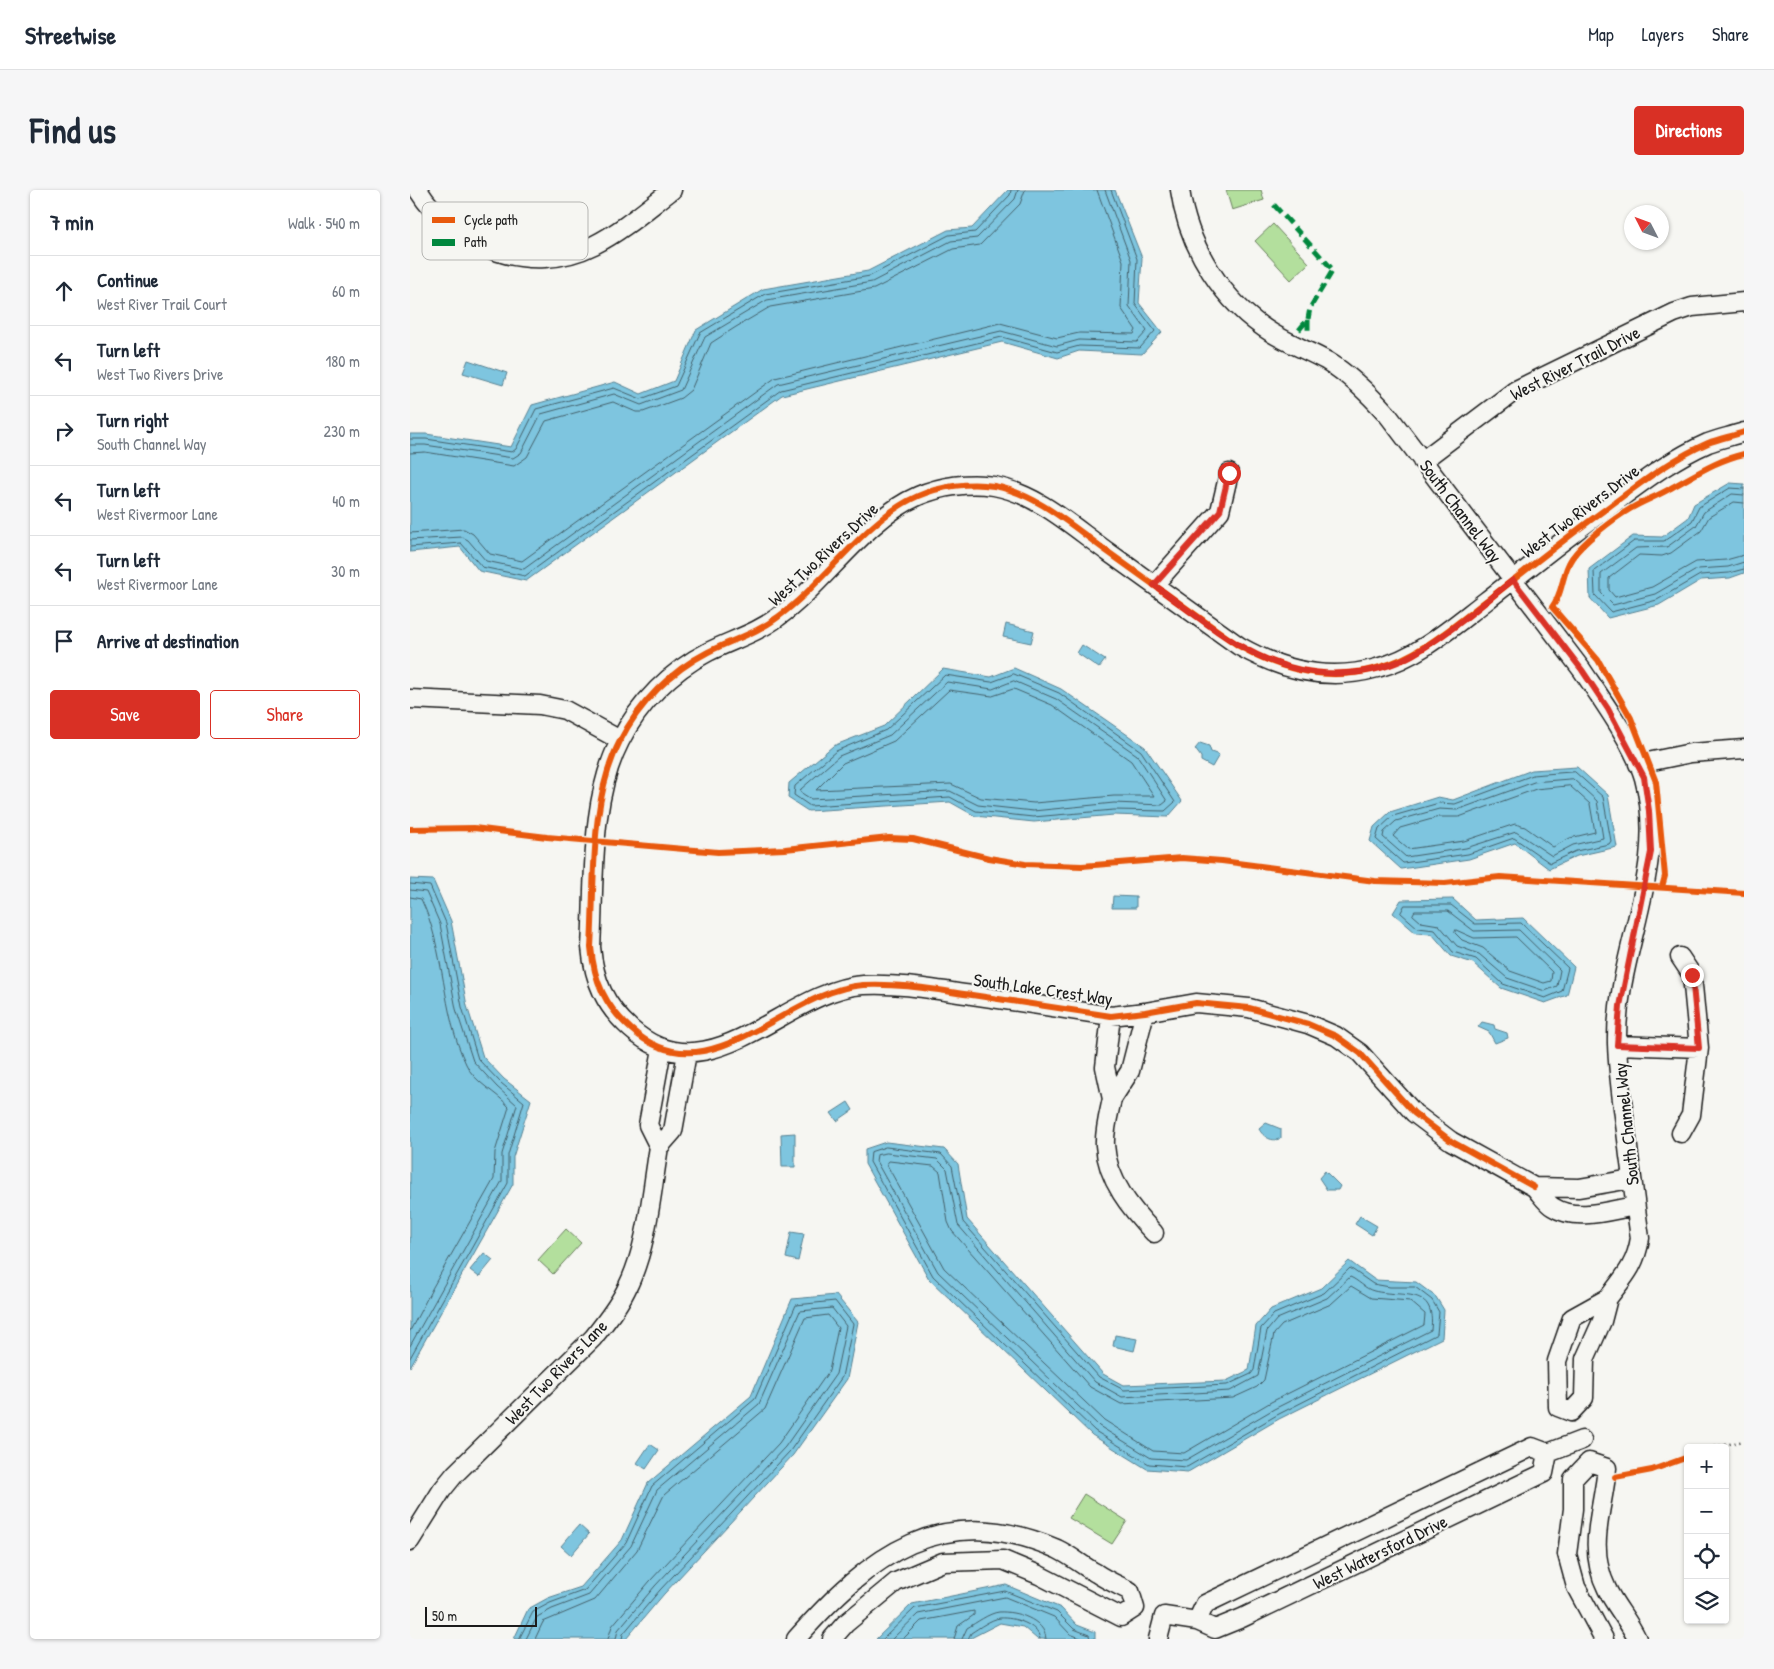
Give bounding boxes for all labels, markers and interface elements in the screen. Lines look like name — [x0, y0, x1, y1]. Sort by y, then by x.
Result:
text: Streetwise — [25, 19, 116, 51]
text: Map — [1588, 22, 1614, 47]
text: Layers — [1642, 22, 1684, 47]
text: Share — [1712, 22, 1749, 47]
button: Directions — [1634, 106, 1744, 155]
text: Find us — [30, 107, 116, 154]
legend — [422, 202, 588, 260]
north arrow — [1624, 205, 1669, 250]
text: 7 min — [50, 208, 94, 237]
text: Cycle path — [464, 210, 518, 230]
text: Walk · 540 m — [288, 212, 360, 234]
text: Path — [464, 232, 487, 251]
text: Continue — [97, 267, 158, 293]
icon: ahead — [50, 277, 78, 305]
text: 60 m — [332, 280, 360, 302]
text: West River Trail Court — [97, 293, 227, 315]
street label: West River Trail Drive — [1506, 320, 1644, 406]
text: Turn left — [97, 337, 160, 363]
icon: left — [50, 347, 78, 375]
text: 180 m — [326, 350, 360, 372]
text: West Two Rivers Drive — [97, 363, 223, 385]
text: Turn right — [97, 407, 168, 433]
icon: right — [50, 417, 78, 445]
text: 230 m — [324, 420, 360, 442]
text: South Channel Way — [97, 433, 207, 455]
street label: South Channel Way — [1414, 454, 1508, 568]
street label: West Two Rivers Drive — [1516, 458, 1644, 564]
route start — [1218, 462, 1241, 485]
text: Turn left — [97, 477, 160, 503]
icon: left — [50, 487, 78, 515]
text: 40 m — [332, 490, 360, 512]
street label: West Two Rivers Drive — [763, 496, 883, 612]
text: West Rivermoor Lane — [97, 503, 218, 525]
text: Turn left — [97, 547, 160, 573]
icon: left — [50, 557, 78, 585]
text: 30 m — [331, 560, 360, 582]
text: West Rivermoor Lane — [97, 573, 218, 595]
icon: arrive — [50, 627, 78, 655]
text: Arrive at destination — [97, 628, 239, 654]
button: Save — [50, 690, 200, 739]
button: Share — [210, 690, 360, 739]
route end — [1681, 964, 1704, 987]
street label: South Lake Crest Way — [972, 967, 1114, 1011]
street label: South Channel Way — [1607, 1061, 1645, 1187]
street label: West Two Rivers Lane — [499, 1314, 613, 1430]
map controls — [1684, 1444, 1729, 1624]
button: + — [1684, 1444, 1729, 1489]
button: − — [1684, 1489, 1729, 1534]
street label: West Watersford Drive — [1309, 1509, 1451, 1595]
button: locate — [1684, 1534, 1729, 1579]
button: layers — [1684, 1579, 1729, 1624]
scale bar — [425, 1604, 538, 1627]
text: 50 m — [432, 1606, 457, 1625]

